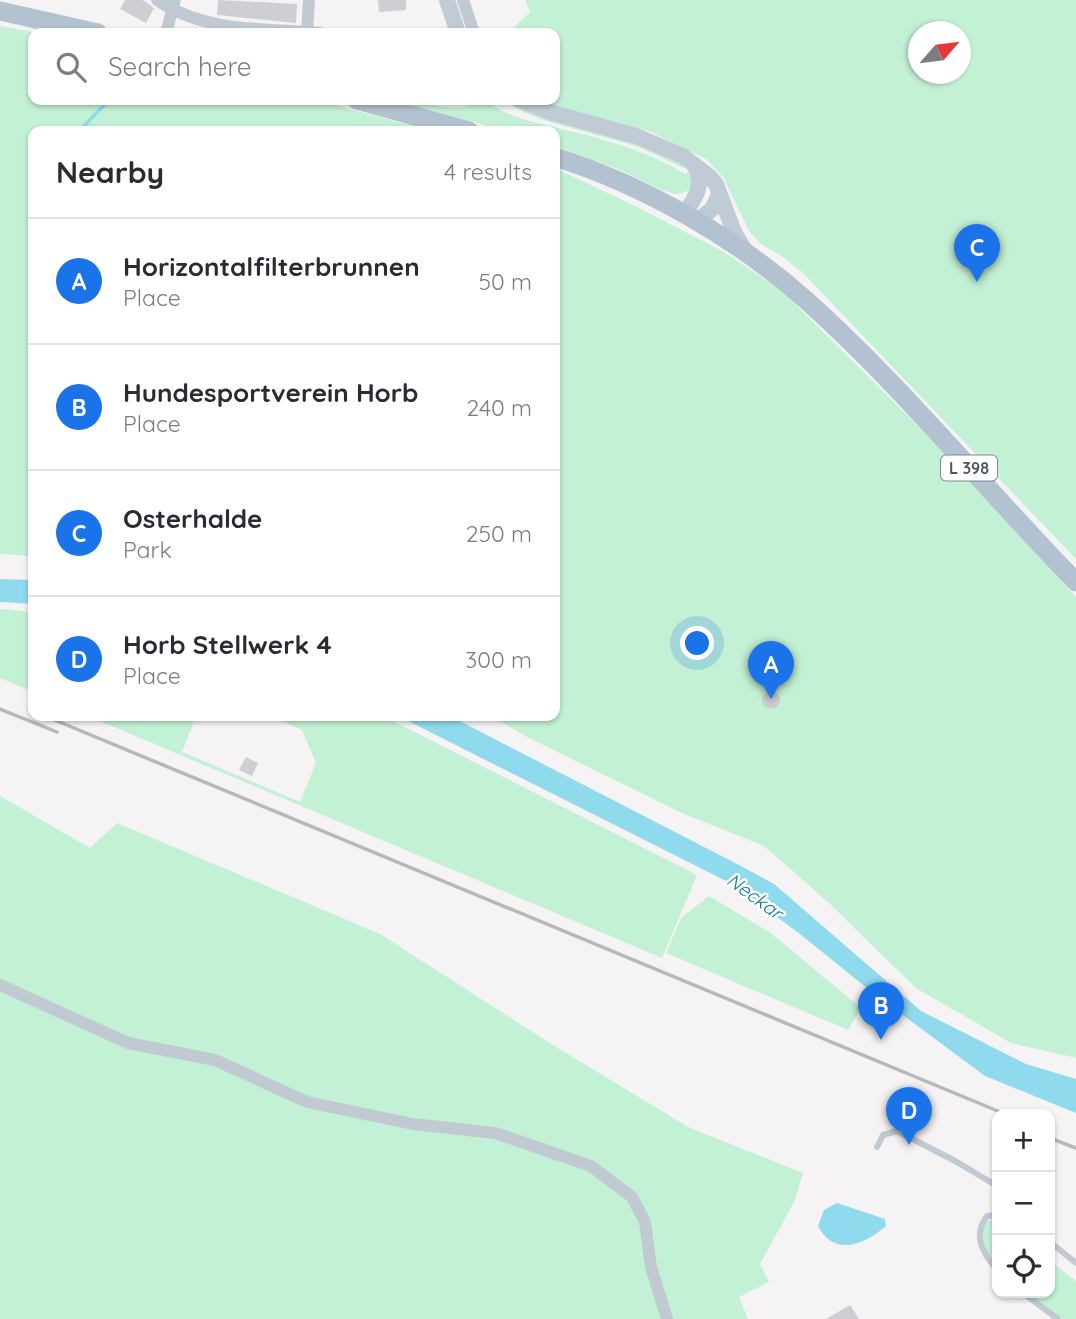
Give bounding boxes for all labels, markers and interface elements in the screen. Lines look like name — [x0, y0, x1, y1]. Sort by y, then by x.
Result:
north arrow — [908, 21, 971, 84]
search box — [28, 28, 560, 105]
icon: search — [52, 48, 90, 86]
text: Search here — [108, 50, 252, 83]
text: Nearby — [56, 153, 164, 191]
text: 4 results — [444, 157, 532, 186]
pin: C — [954, 224, 1000, 282]
text: Horizontalfilterbrunnen — [123, 250, 420, 283]
text: A — [72, 267, 86, 296]
text: 50 m — [479, 267, 532, 296]
text: Place — [123, 283, 181, 312]
text: Hundesportverein Horb — [123, 376, 418, 409]
text: B — [71, 393, 87, 422]
text: 240 m — [467, 393, 532, 422]
text: Place — [123, 409, 181, 438]
road number: L 398 — [941, 456, 997, 481]
text: Osterhalde — [123, 502, 262, 535]
text: C — [72, 519, 86, 548]
text: 250 m — [466, 519, 532, 548]
text: Park — [123, 535, 172, 564]
your location — [680, 626, 714, 660]
text: Horb Stellwerk 4 — [123, 628, 332, 661]
pin: A — [748, 641, 794, 699]
text: D — [71, 645, 87, 674]
text: 300 m — [465, 645, 532, 674]
text: Place — [123, 661, 181, 690]
water label: Neckar — [722, 868, 790, 926]
pin: B — [858, 982, 904, 1040]
pin: D — [886, 1087, 932, 1145]
map controls — [992, 1109, 1055, 1298]
button: + — [992, 1109, 1055, 1172]
button: − — [992, 1172, 1055, 1235]
button: locate — [992, 1235, 1055, 1298]

